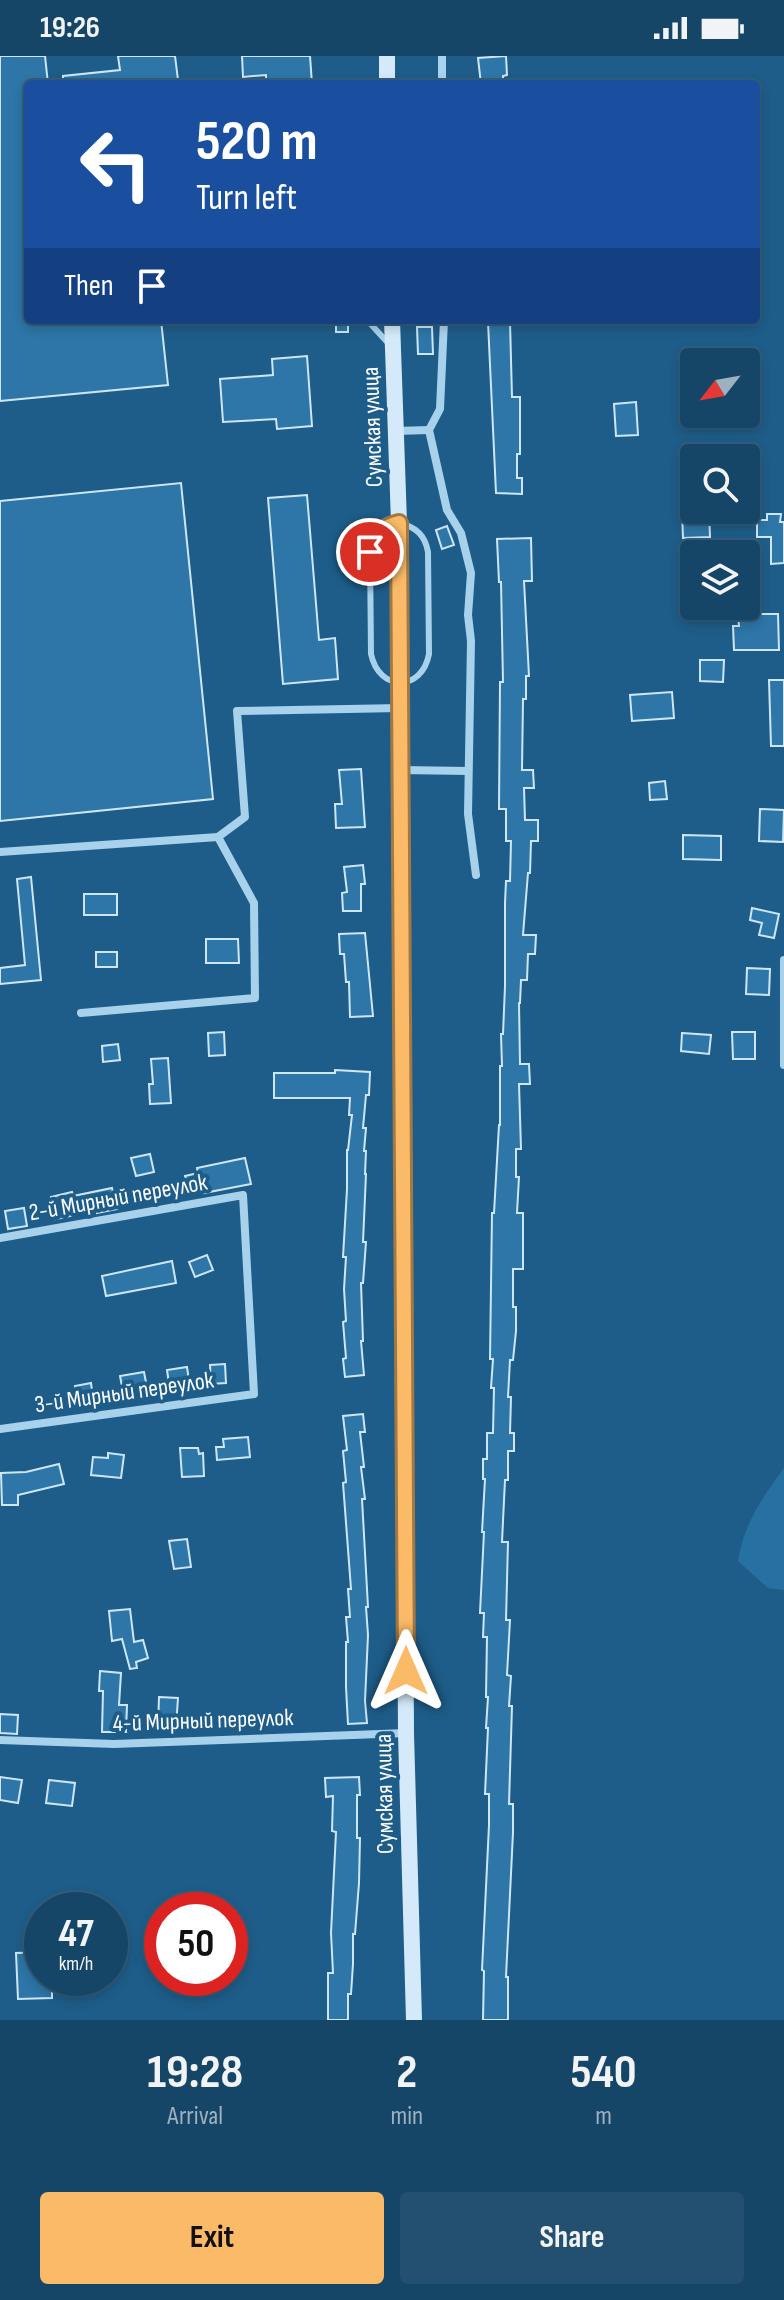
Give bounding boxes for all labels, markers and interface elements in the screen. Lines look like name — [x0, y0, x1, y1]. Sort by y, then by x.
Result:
text: 19:26 — [40, 10, 100, 46]
text: 520 m — [196, 109, 318, 176]
icon: left — [64, 112, 168, 216]
text: Turn left — [196, 177, 297, 220]
icon: arrive — [130, 264, 174, 308]
text: Then — [64, 268, 114, 304]
north arrow — [680, 348, 760, 428]
map controls — [680, 348, 760, 620]
street label: Сумская улица — [356, 366, 389, 488]
button: search — [680, 444, 760, 524]
pin — [336, 518, 404, 586]
icon: arrive — [348, 530, 392, 574]
button: layers — [680, 540, 760, 620]
street label: 2-й Мирный переулок — [27, 1167, 210, 1227]
street label: 3-й Мирный переулок — [33, 1365, 216, 1419]
position arrow — [364, 1629, 448, 1713]
street label: 4-й Мирный переулок — [112, 1703, 295, 1738]
street label: Сумская улица — [369, 1734, 400, 1854]
speed limit sign: 50 — [144, 1892, 248, 1996]
text: 47 — [58, 1910, 94, 1958]
text: km/h — [59, 1952, 93, 1976]
text: 19:28 — [147, 2044, 243, 2101]
text: 2 — [396, 2044, 417, 2101]
text: 540 — [570, 2044, 637, 2101]
text: Arrival — [167, 2101, 223, 2132]
text: min — [390, 2101, 423, 2132]
text: m — [595, 2101, 612, 2132]
button: Exit — [40, 2192, 384, 2284]
button: Share — [400, 2192, 744, 2284]

